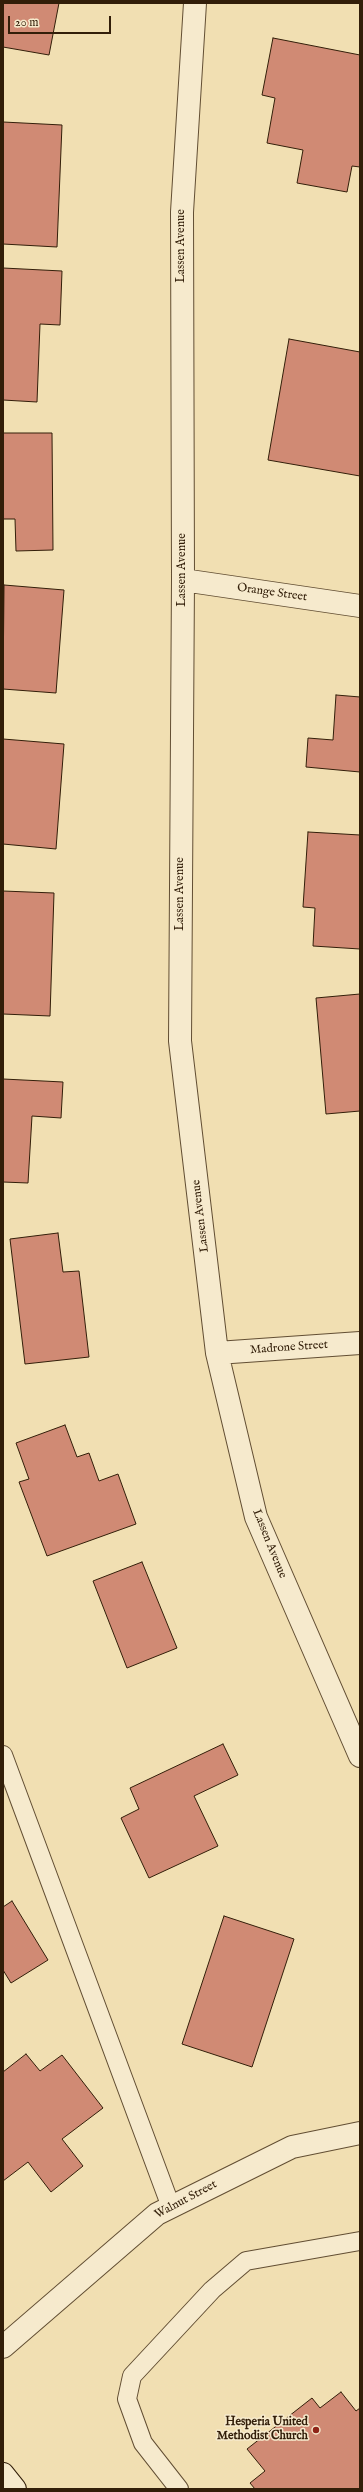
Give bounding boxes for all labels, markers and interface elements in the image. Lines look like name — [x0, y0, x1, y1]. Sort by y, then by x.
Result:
scale bar — [10, 8, 113, 34]
text: 20 m — [15, 15, 38, 30]
street label: Lassen Avenue — [175, 209, 189, 283]
street label: Lassen Avenue — [176, 533, 190, 607]
street label: Orange Street — [236, 581, 308, 605]
street label: Lassen Avenue — [174, 857, 188, 931]
street label: Lassen Avenue — [189, 1179, 213, 1253]
street label: Madrone Street — [250, 1338, 328, 1358]
street label: Lassen Avenue — [249, 1507, 289, 1581]
street label: Walnut Street — [152, 2178, 220, 2222]
place label: Hesperia United Methodist Church — [217, 2416, 308, 2444]
marker: Hesperia United Methodist Church — [311, 2425, 321, 2435]

